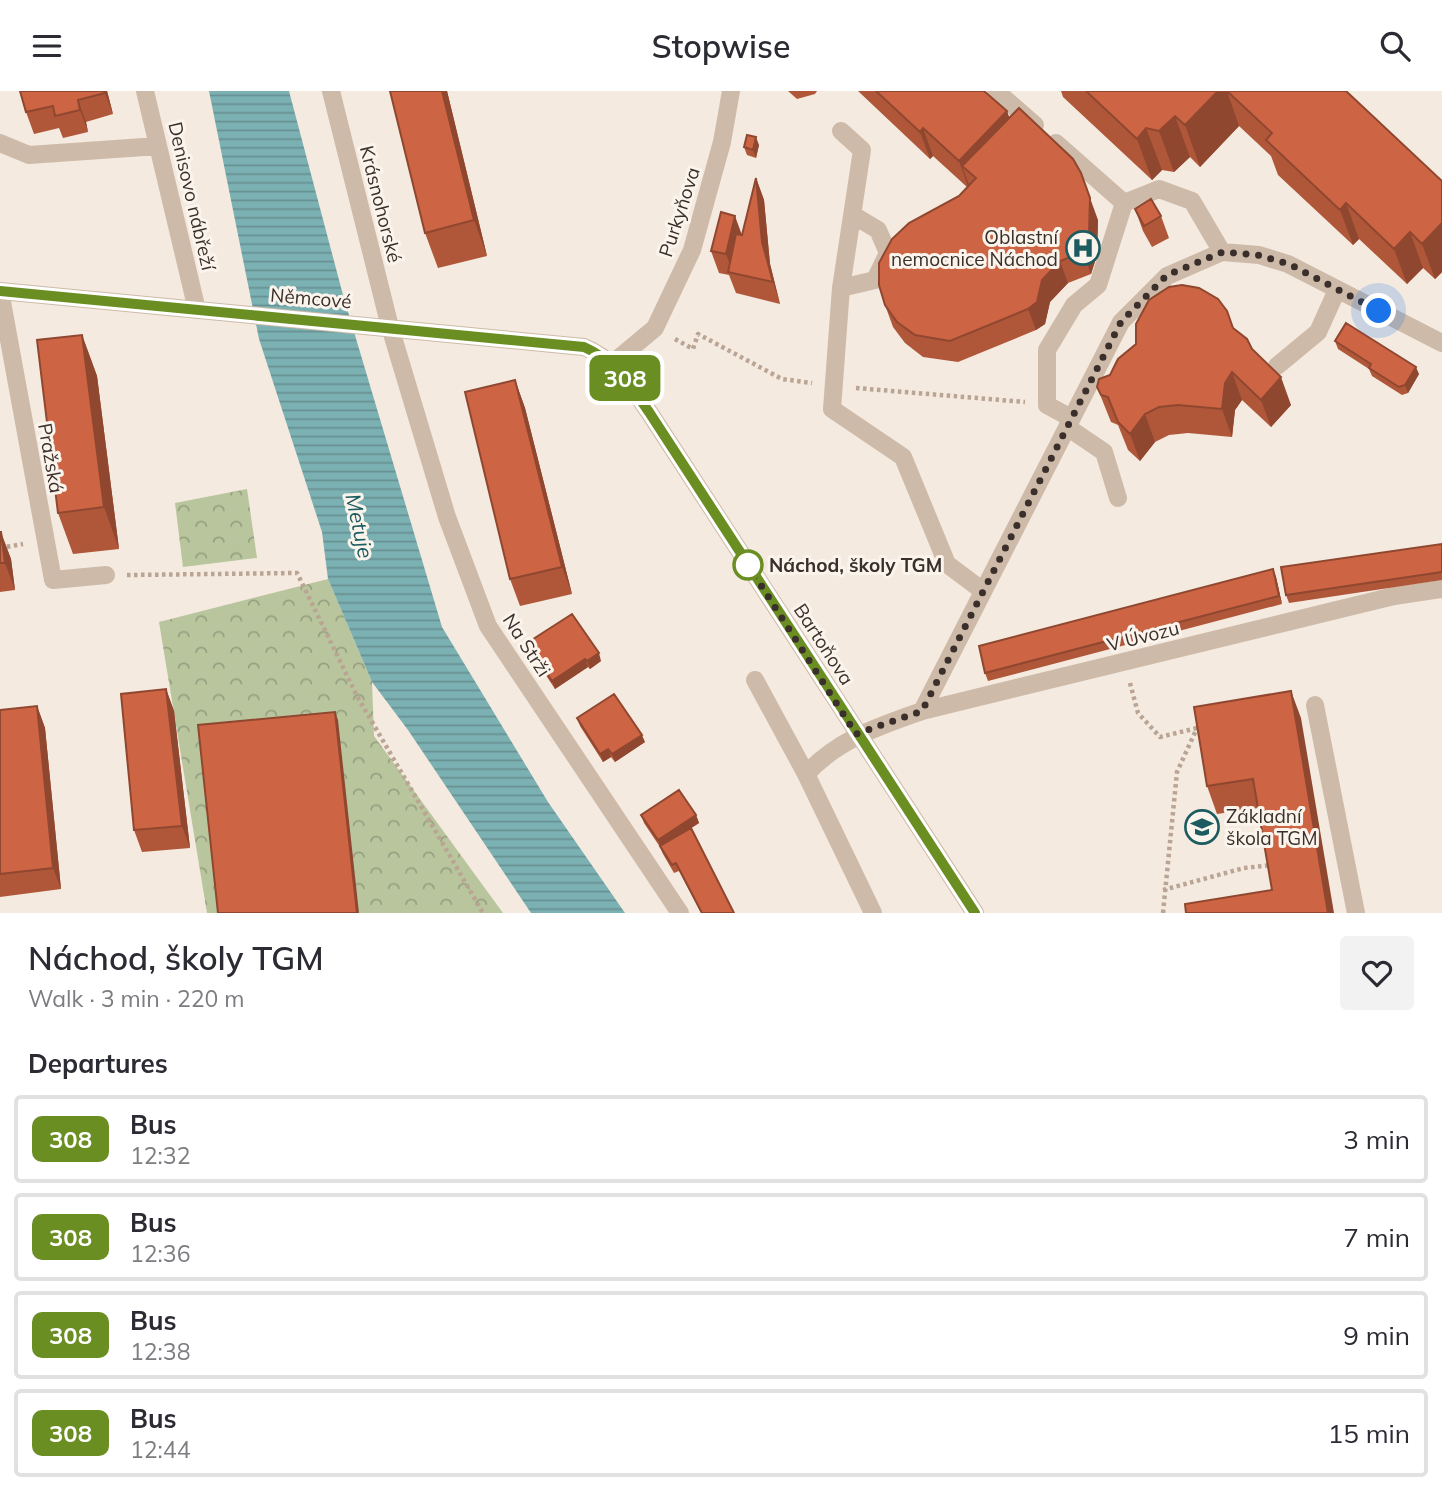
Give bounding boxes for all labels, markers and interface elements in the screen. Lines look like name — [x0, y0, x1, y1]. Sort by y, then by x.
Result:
text: Stopwise — [652, 26, 790, 66]
icon: menu — [28, 27, 66, 65]
icon: search — [1376, 27, 1414, 65]
street label: Denisovo nábřeží — [163, 120, 221, 274]
street label: Krásnohorské — [355, 143, 407, 265]
street label: Purkyňova — [653, 164, 705, 260]
place label: Oblastní nemocnice Náchod — [891, 225, 1059, 271]
hospital icon: Oblastní nemocnice Náchod — [1064, 229, 1102, 267]
street label: Němcové — [269, 282, 353, 314]
your location — [1361, 293, 1396, 328]
line badge: 308 — [585, 355, 665, 401]
text: 308 — [603, 363, 647, 393]
street label: Pražská — [33, 421, 69, 495]
water label: Metuje — [340, 491, 379, 560]
marker: Náchod, školy TGM — [733, 550, 763, 580]
place label: Náchod, školy TGM — [769, 553, 942, 577]
street label: Bartoňova — [789, 599, 859, 689]
street label: Na Strži — [498, 609, 556, 681]
street label: V Úvozu — [1104, 615, 1182, 657]
place label: Základní škola TGM — [1226, 804, 1318, 850]
school or university icon: Základní škola TGM — [1183, 808, 1221, 846]
button: heart — [1340, 936, 1414, 1010]
text: Náchod, školy TGM — [28, 937, 324, 978]
text: Walk · 3 min · 220 m — [28, 984, 245, 1013]
text: Departures — [28, 1047, 168, 1080]
text: Bus — [130, 1108, 176, 1141]
text: 3 min — [1343, 1123, 1410, 1156]
text: 308 — [49, 1124, 92, 1154]
text: 12:32 — [130, 1141, 190, 1170]
text: Bus — [130, 1206, 176, 1239]
text: 7 min — [1343, 1221, 1410, 1254]
text: 308 — [49, 1222, 92, 1252]
text: 12:36 — [130, 1239, 190, 1268]
text: Bus — [130, 1304, 176, 1337]
text: 9 min — [1343, 1319, 1410, 1352]
text: 308 — [49, 1320, 92, 1350]
text: 12:38 — [130, 1337, 190, 1366]
text: Bus — [130, 1402, 176, 1435]
text: 15 min — [1328, 1417, 1410, 1450]
text: 308 — [49, 1418, 92, 1448]
text: 12:44 — [130, 1435, 190, 1464]

